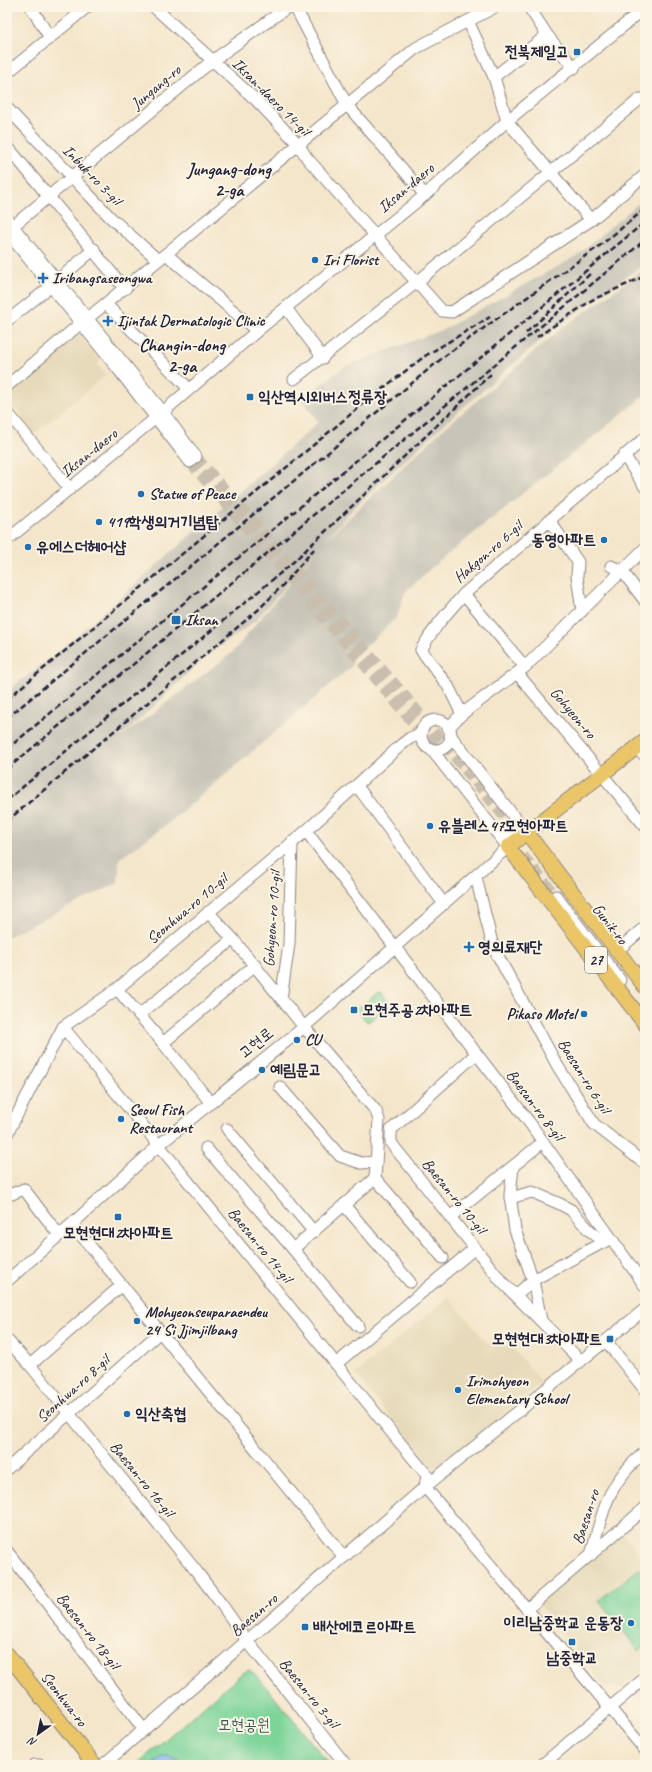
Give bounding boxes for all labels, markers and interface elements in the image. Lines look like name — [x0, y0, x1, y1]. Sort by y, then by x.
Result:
place label: 전북제일고 — [505, 42, 569, 62]
marker: 전북제일고 — [572, 47, 582, 57]
street label: Iksan-daero 14-gil — [228, 54, 317, 143]
street label: Jungang-ro — [126, 59, 186, 114]
street label: Inbuk-ro 3-gil — [58, 140, 128, 212]
district label: Jungang-dong 2-ga — [185, 158, 272, 201]
street label: Iksan-daero — [374, 158, 439, 217]
place label: Iri Florist — [323, 250, 380, 270]
marker: Iri Florist — [310, 255, 320, 265]
place label: Iribangsaseongwa — [52, 268, 153, 288]
marker: Iribangsaseongwa — [37, 272, 49, 284]
place label: Ijintak Dermatologic Clinic — [117, 311, 266, 331]
marker: Ijintak Dermatologic Clinic — [102, 315, 114, 327]
district label: Changin-dong 2-ga — [139, 334, 227, 377]
place label: 익산역시외버스정류장 — [258, 387, 387, 407]
marker: 익산역시외버스정류장 — [245, 392, 255, 402]
street label: Iksan-daero — [57, 423, 122, 482]
place label: Statue of Peace — [149, 484, 237, 504]
marker: Statue of Peace — [136, 489, 146, 499]
place label: 419학생의거기념탑 — [107, 512, 219, 532]
street label: Hakgon-ro 6-gil — [449, 514, 529, 587]
marker: 419학생의거기념탑 — [94, 517, 104, 527]
place label: 동영아파트 — [532, 530, 596, 550]
marker: 동영아파트 — [599, 535, 609, 545]
place label: 유에스더헤어샵 — [36, 537, 126, 557]
marker: 유에스더헤어샵 — [23, 542, 33, 552]
place label: Iksan — [185, 610, 220, 630]
marker: Iksan — [170, 614, 182, 626]
street label: Gohyeon-ro — [546, 683, 601, 744]
place label: 유블레스47모현아파트 — [438, 816, 568, 836]
marker: 유블레스47모현아파트 — [425, 821, 435, 831]
street label: Seonhwa-ro 10-gil — [143, 867, 234, 949]
street label: Gohyeon-ro 10-gil — [259, 867, 286, 968]
street label: Gunik-ro — [588, 900, 633, 949]
place label: 영의료재단 — [478, 937, 543, 957]
marker: 영의료재단 — [463, 941, 475, 953]
road number: 27 — [585, 947, 607, 973]
place label: 모현주공2차아파트 — [362, 1000, 472, 1020]
place label: Pikaso Motel — [506, 1004, 579, 1024]
marker: 모현주공2차아파트 — [349, 1005, 359, 1015]
marker: Pikaso Motel — [579, 1009, 589, 1019]
street label: 고현로 — [235, 1023, 277, 1063]
place label: CU — [305, 1030, 323, 1050]
marker: CU — [292, 1035, 302, 1045]
street label: Baesan-ro 6-gil — [553, 1035, 617, 1120]
place label: 예림문고 — [270, 1060, 322, 1080]
marker: 예림문고 — [257, 1065, 267, 1075]
street label: Baesan-ro 8-gil — [502, 1065, 570, 1147]
place label: Seoul Fish Restaurant — [129, 1100, 194, 1138]
marker: Seoul Fish Restaurant — [116, 1114, 126, 1124]
street label: Baesan-ro 10-gil — [417, 1154, 493, 1240]
street label: Baesan-ro 14-gil — [223, 1203, 299, 1289]
marker: 모현현대2차아파트 — [113, 1212, 123, 1222]
place label: 모현현대2차아파트 — [63, 1223, 173, 1243]
place label: Mohyeonseuparaendeu 24 Si Jjimjilbang — [145, 1302, 268, 1340]
marker: Mohyeonseuparaendeu 24 Si Jjimjilbang — [132, 1316, 142, 1326]
place label: 모현현대3차아파트 — [492, 1329, 602, 1349]
marker: 모현현대3차아파트 — [605, 1334, 615, 1344]
street label: Seonhwa-ro 8-gil — [32, 1349, 116, 1427]
place label: Irimohyeon Elementary School — [466, 1371, 571, 1409]
marker: Irimohyeon Elementary School — [453, 1385, 463, 1395]
place label: 익산축협 — [135, 1404, 187, 1424]
marker: 익산축협 — [122, 1409, 132, 1419]
street label: Baesan-ro 16-gil — [105, 1437, 181, 1523]
street label: Baesan-ro — [568, 1486, 605, 1547]
street label: Baesan-ro — [226, 1588, 283, 1641]
street label: Baesan-ro 18-gil — [52, 1589, 126, 1676]
place label: 이리남중학교 운동장 — [503, 1613, 623, 1633]
place label: 배산에코르아파트 — [313, 1617, 416, 1637]
marker: 이리남중학교 운동장 — [626, 1618, 636, 1628]
marker: 배산에코르아파트 — [300, 1622, 310, 1632]
marker: 남중학교 — [567, 1637, 577, 1647]
place label: 남중학교 — [546, 1648, 598, 1668]
street label: Baesan-ro 3-gil — [275, 1654, 345, 1735]
street label: Seonhwa-ro — [36, 1668, 92, 1732]
north arrow — [18, 1714, 58, 1754]
park label: 모현공원 — [218, 1715, 270, 1735]
text: N — [24, 1733, 39, 1750]

